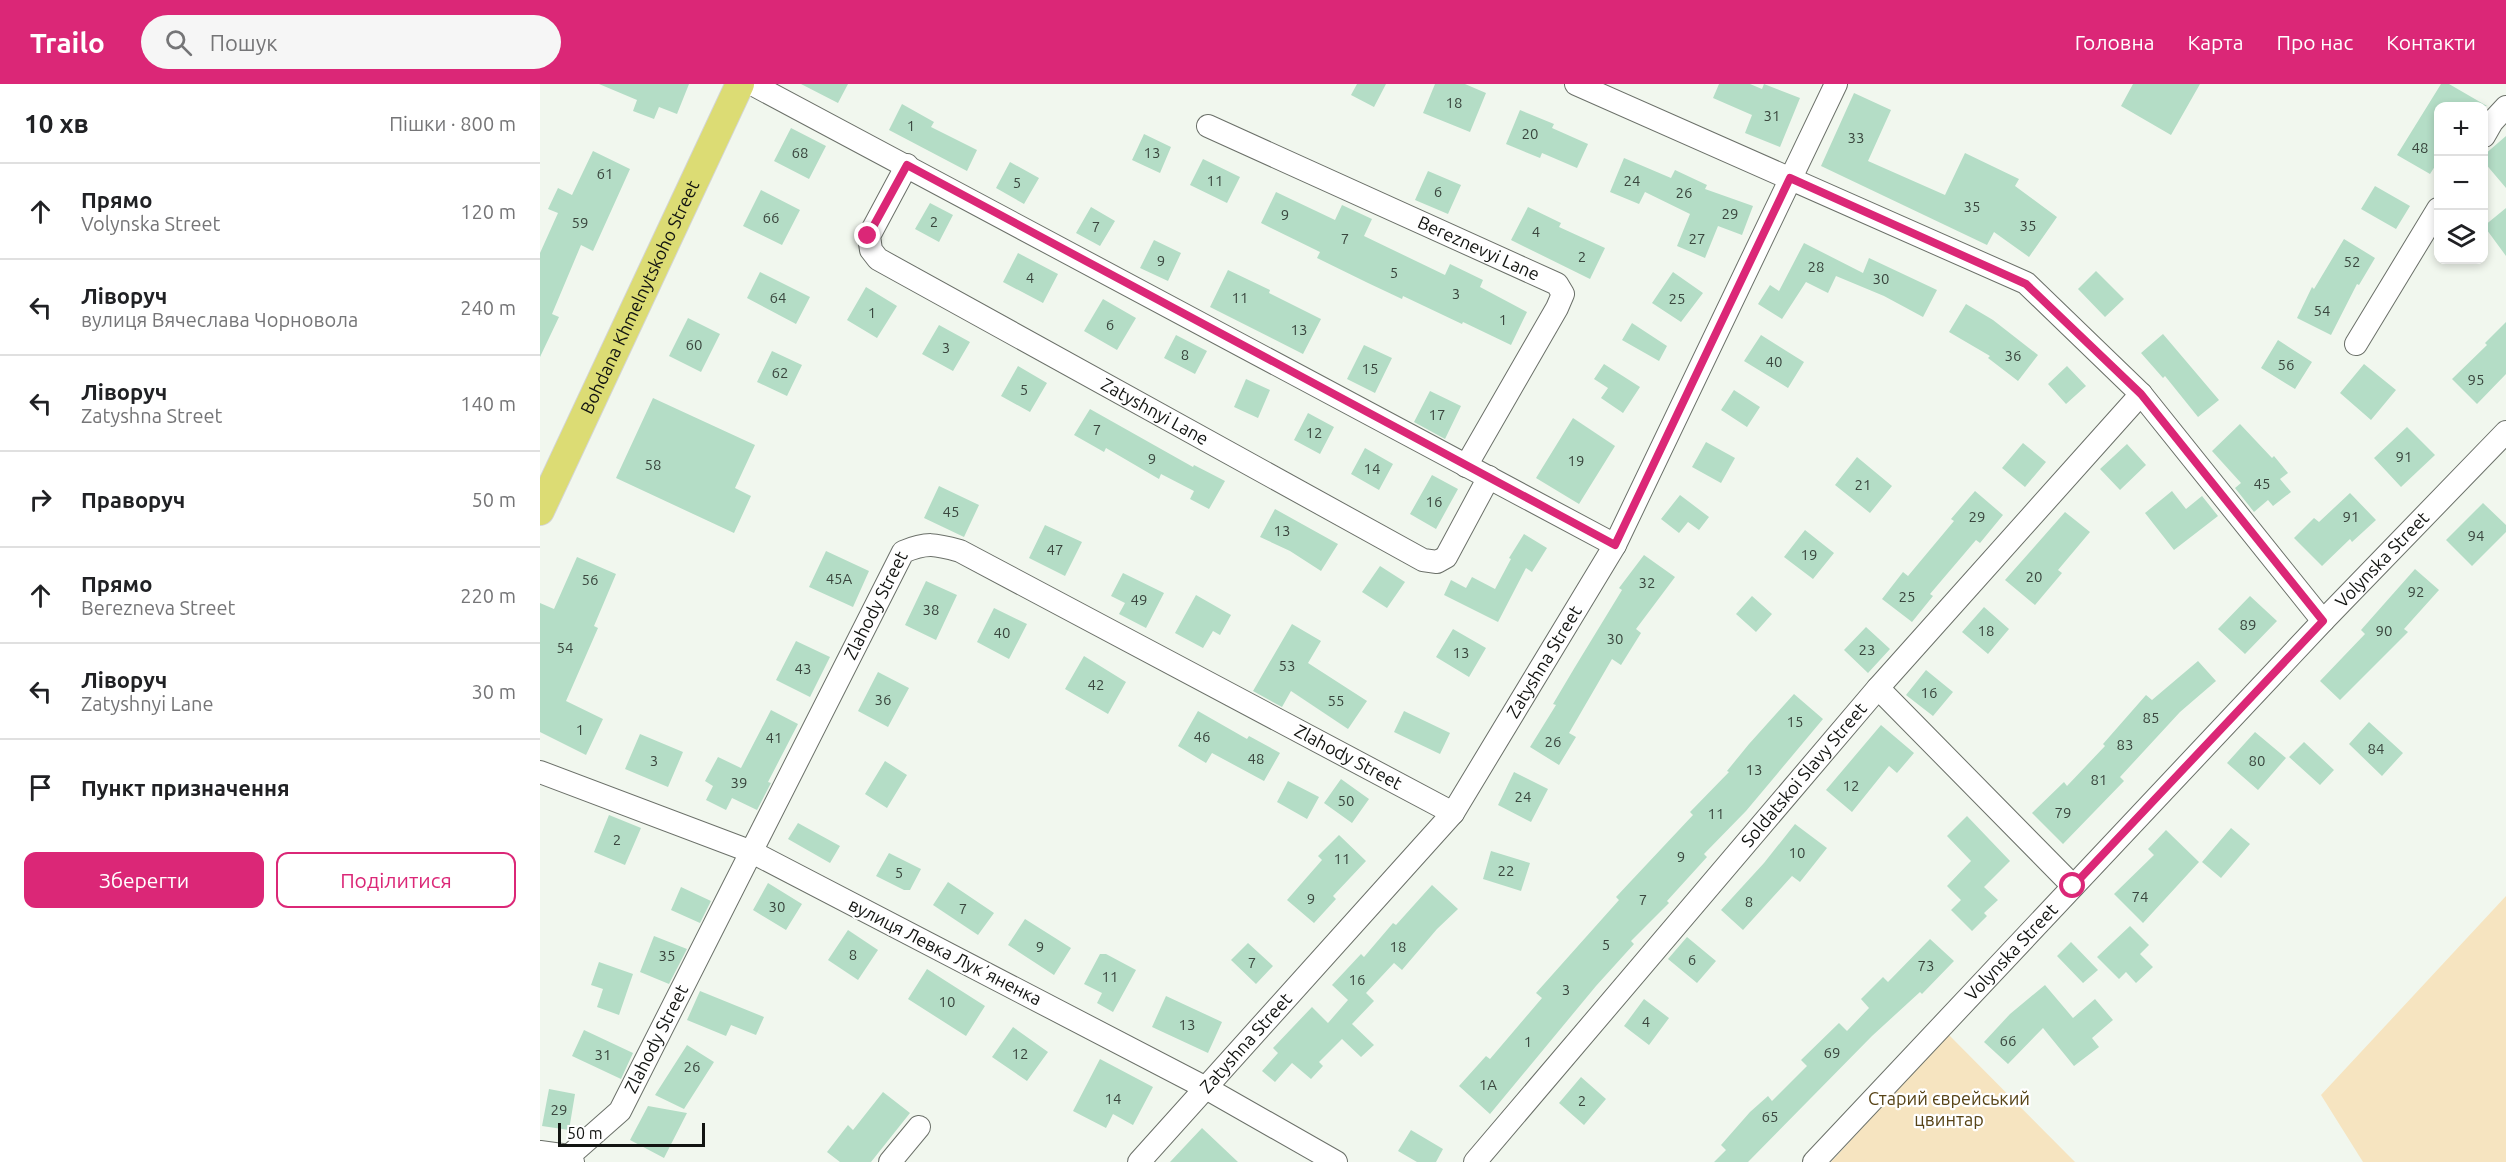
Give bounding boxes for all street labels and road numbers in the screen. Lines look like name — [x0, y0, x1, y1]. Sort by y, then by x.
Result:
street label: Bohdana Khmelnytskoho Street — [576, 177, 702, 417]
street label: Bereznevyi Lane — [1415, 211, 1543, 284]
street label: Zatyshnyi Lane — [1098, 373, 1212, 448]
street label: Volynska Street — [2331, 507, 2432, 611]
street label: Zlahody Street — [839, 547, 911, 662]
street label: Zatyshna Street — [1502, 602, 1585, 721]
street label: Soldatskoi Slavy Street — [1736, 698, 1870, 850]
street label: Zlahody Street — [1292, 720, 1406, 793]
street label: вулиця Левка Лукʼяненка — [846, 894, 1045, 1009]
street label: Volynska Street — [1960, 899, 2061, 1004]
street label: Zlahody Street — [620, 981, 691, 1096]
street label: Zatyshna Street — [1195, 988, 1295, 1096]

